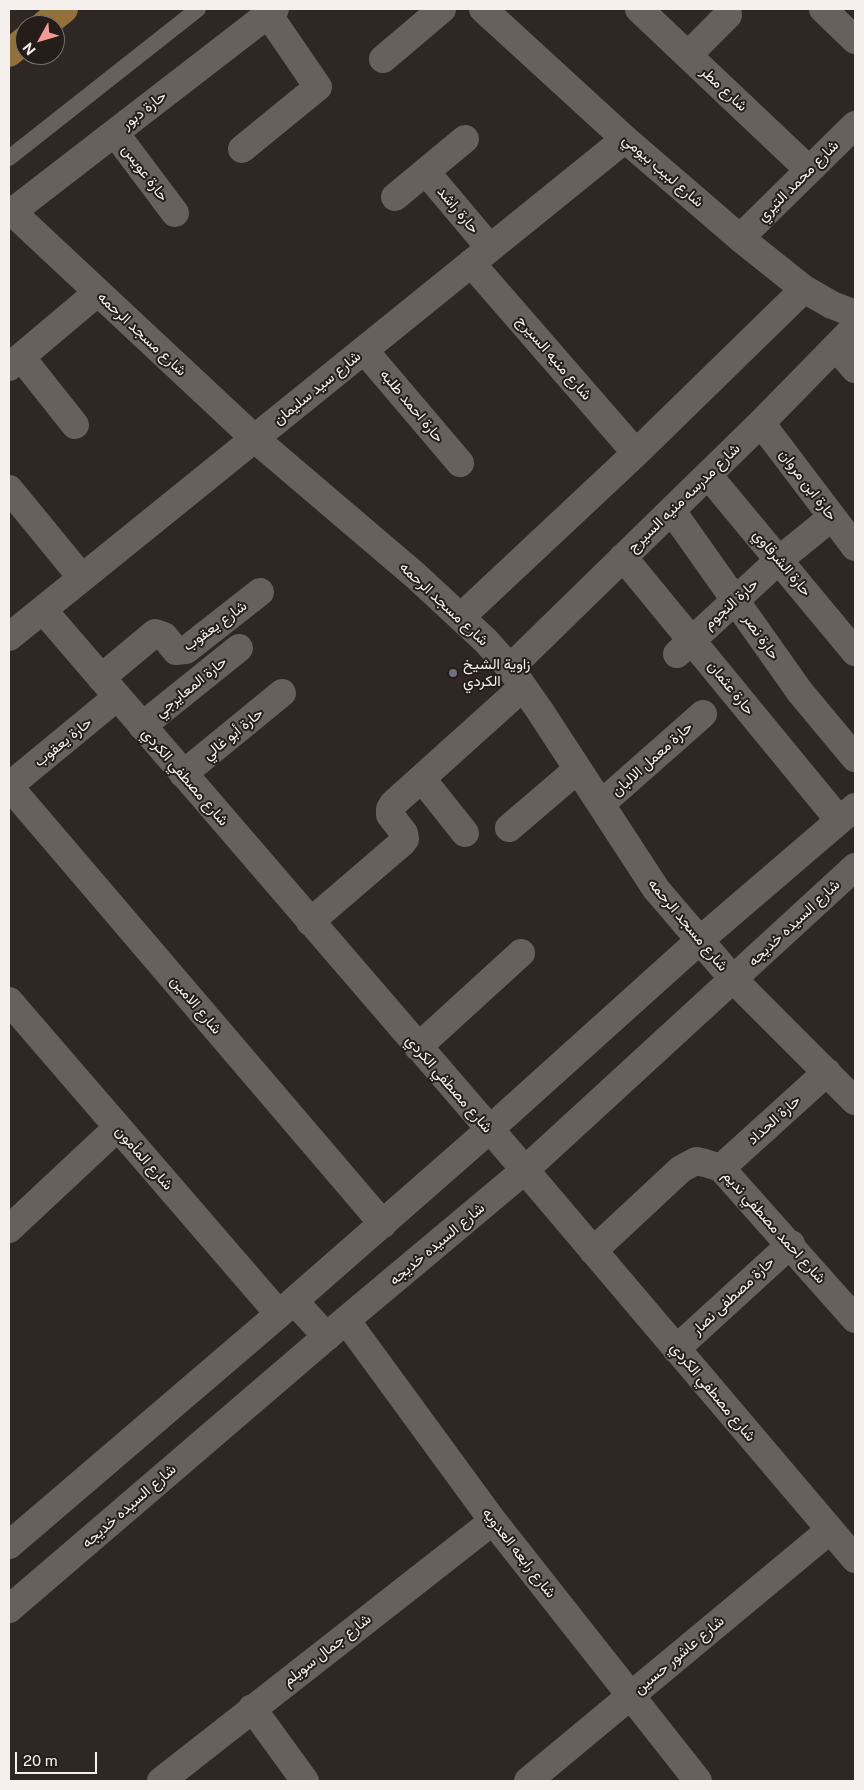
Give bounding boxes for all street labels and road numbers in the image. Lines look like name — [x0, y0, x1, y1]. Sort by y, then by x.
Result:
street label: شارع مطر — [697, 63, 751, 115]
street label: حارة دبور — [118, 87, 170, 133]
street label: شارع لبيب بيومي — [619, 131, 707, 211]
street label: شارع محمد التيري — [754, 137, 842, 225]
street label: حارة عويس — [118, 141, 172, 205]
street label: حارة راشد — [433, 183, 483, 237]
street label: شارع مسجد الرحمه — [94, 288, 190, 380]
street label: شارع منيه السيرج — [512, 312, 596, 404]
street label: شارع سيد سليمان — [270, 347, 364, 429]
street label: حارة احمد طلبه — [376, 366, 448, 446]
street label: شارع مدرسه منيه السيرج — [624, 440, 744, 556]
street label: حارة ابن مروان — [775, 446, 841, 524]
street label: حارة الشرقاوي — [749, 526, 815, 600]
street label: شارع مسجد الرحمه — [396, 558, 492, 650]
street label: حارة النجوم — [700, 575, 762, 633]
street label: شارع يعقوب — [180, 597, 250, 655]
street label: حارة نصر — [739, 611, 783, 663]
street label: حارة المعايرجي — [152, 653, 230, 721]
street label: حارة عثمان — [704, 657, 758, 719]
street label: حارة أبو غالي — [199, 704, 267, 764]
street label: حارة يعقوب — [30, 713, 96, 771]
street label: حارة معمل الالبان — [608, 718, 696, 800]
street label: شارع مصطفي الكردي — [138, 724, 232, 830]
street label: شارع مسجد الرحمه — [644, 875, 732, 975]
street label: شارع السيده خديجه — [744, 876, 844, 970]
street label: شارع الامين — [166, 972, 226, 1038]
street label: شارع مصطفي الكردي — [402, 1031, 496, 1137]
street label: حارة الحداد — [744, 1091, 804, 1149]
street label: شارع المأمون — [111, 1122, 177, 1194]
street label: شارع احمد مصطفي نديم — [719, 1167, 829, 1287]
street label: شارع السيده خديجه — [386, 1199, 488, 1289]
street label: حارة مصطفى نصار — [688, 1253, 778, 1339]
street label: شارع مصطفي الكردي — [666, 1339, 760, 1445]
street label: شارع السيده خديجه — [78, 1460, 180, 1552]
street label: شارع رابعه العدويه — [478, 1504, 560, 1602]
street label: شارع جمال سويلم — [279, 1610, 375, 1690]
street label: شارع عاشور حسين — [630, 1612, 728, 1698]

